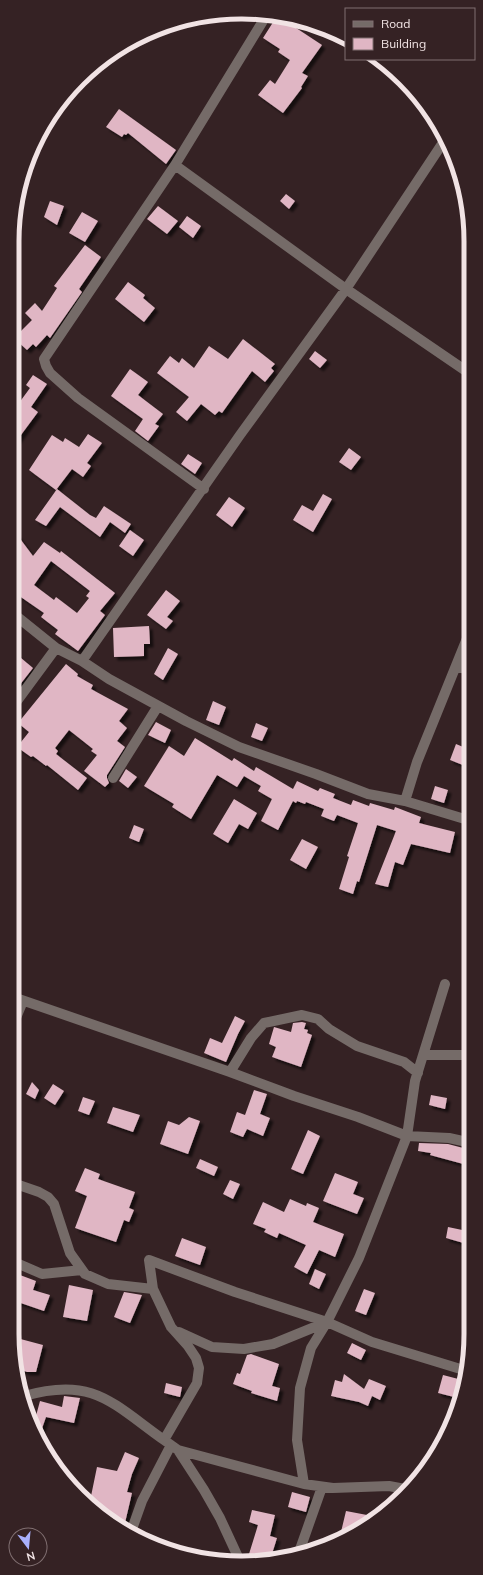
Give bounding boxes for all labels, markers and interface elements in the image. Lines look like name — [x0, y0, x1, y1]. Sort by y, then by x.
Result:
legend — [345, 8, 475, 60]
text: Road — [381, 16, 410, 31]
text: Building — [381, 36, 426, 51]
north arrow — [8, 1527, 48, 1567]
text: N — [25, 1549, 37, 1564]

